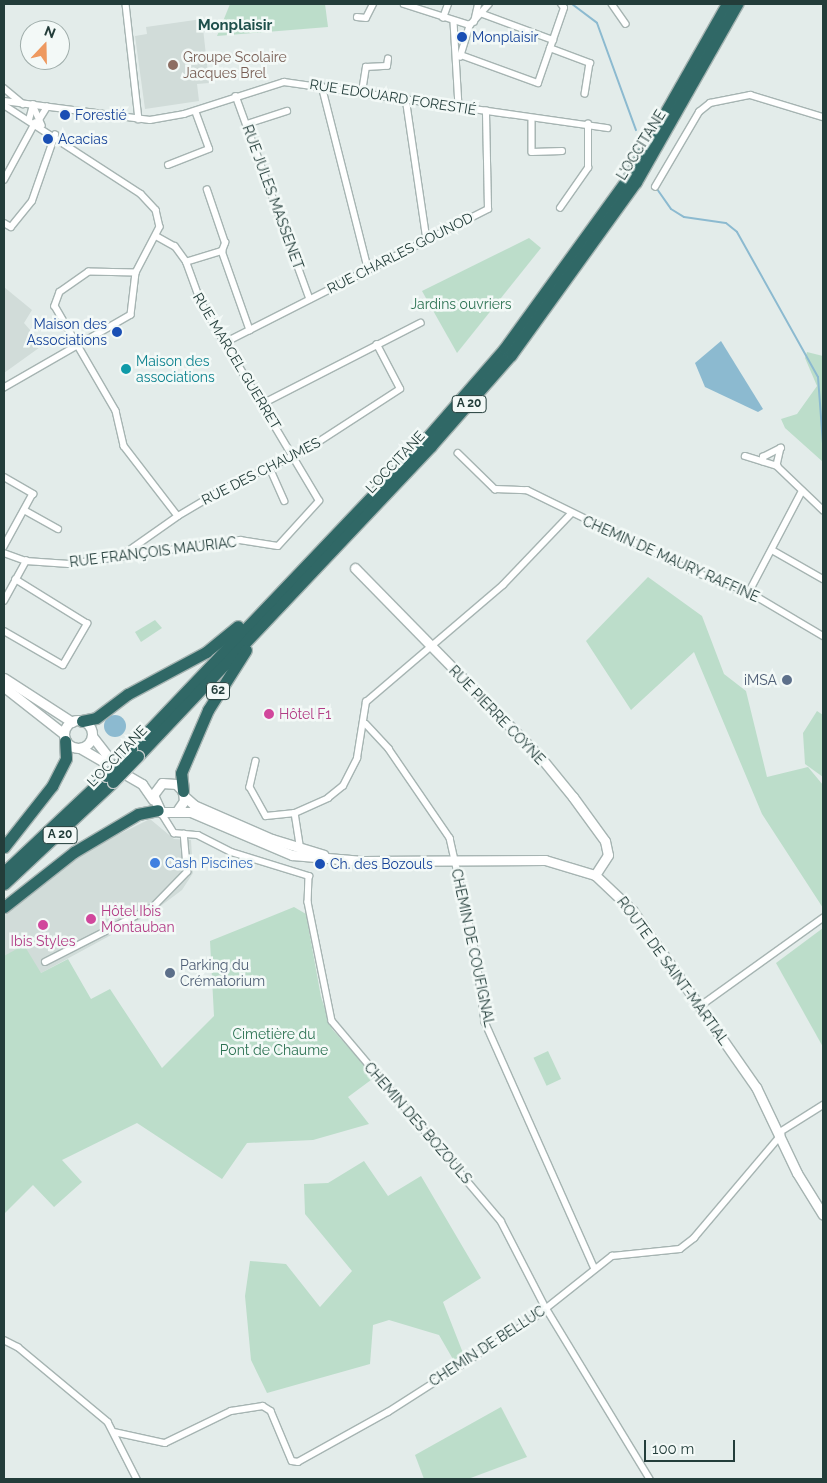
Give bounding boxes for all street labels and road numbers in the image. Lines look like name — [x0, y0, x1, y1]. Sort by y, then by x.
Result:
street label: RUE EDOUARD FORESTIÉ — [309, 76, 477, 118]
street label: L'OCCITANE — [613, 107, 669, 183]
street label: RUE JULES MASSENET — [239, 122, 307, 272]
street label: RUE CHARLES GOUNOD — [324, 209, 476, 297]
street label: RUE MARCEL GUERRET — [189, 289, 285, 433]
road number: A 20 — [450, 394, 488, 414]
street label: L'OCCITANE — [362, 427, 428, 497]
street label: RUE DES CHAUMES — [199, 434, 323, 508]
street label: CHEMIN DE MAURY RAFFINE — [580, 512, 762, 606]
street label: RUE FRANÇOIS MAURIAC — [69, 533, 237, 571]
street label: RUE PIERRE COYNE — [446, 662, 548, 768]
road number: 62 — [206, 681, 230, 700]
street label: L'OCCITANE — [84, 722, 150, 790]
road number: A 20 — [41, 826, 79, 844]
street label: CHEMIN DE COUFIGNAL — [448, 867, 498, 1029]
street label: ROUTE DE SAINT-MARTIAL — [614, 894, 732, 1048]
street label: CHEMIN DES BOZOULS — [361, 1059, 475, 1187]
street label: CHEMIN DE BELLUC — [426, 1302, 548, 1390]

